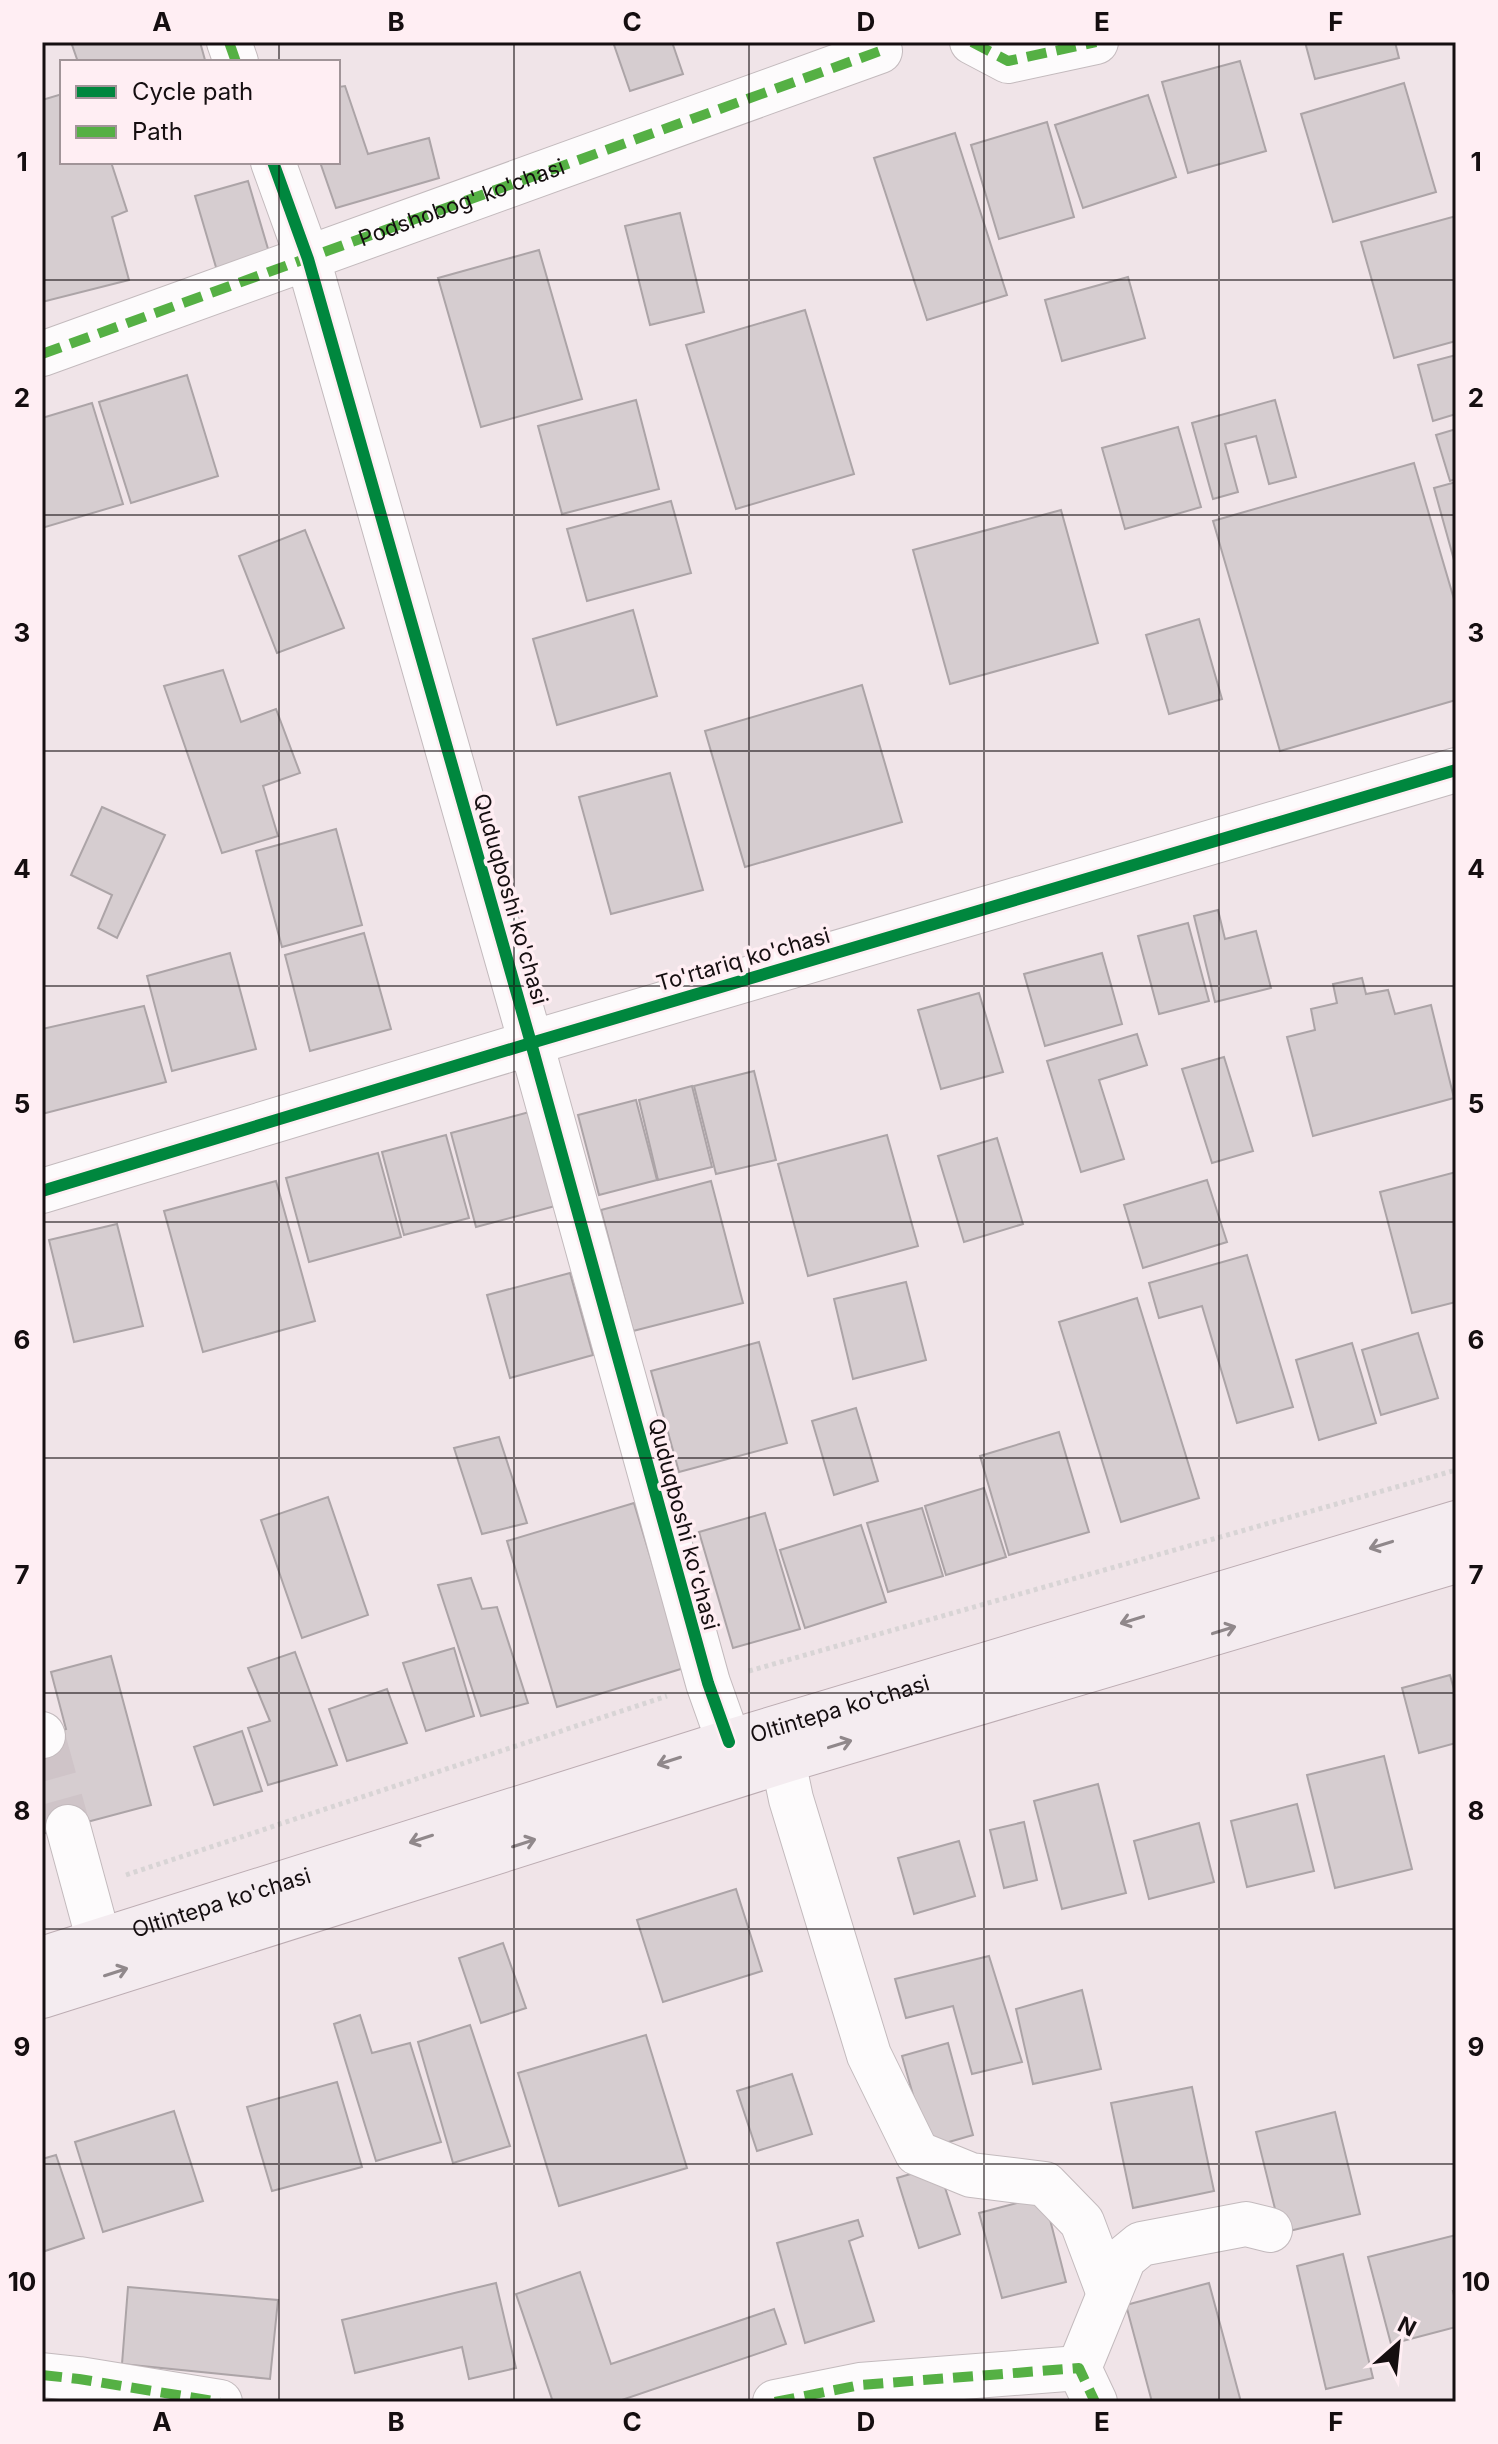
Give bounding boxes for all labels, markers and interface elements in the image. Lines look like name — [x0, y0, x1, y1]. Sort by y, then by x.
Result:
text: A — [152, 6, 172, 37]
text: B — [387, 6, 405, 37]
text: C — [622, 6, 642, 37]
text: D — [857, 6, 875, 37]
text: E — [1094, 6, 1110, 37]
text: F — [1328, 6, 1344, 37]
legend — [60, 60, 340, 164]
text: Cycle path — [132, 77, 253, 106]
text: Path — [132, 117, 183, 146]
text: 1 — [16, 146, 28, 177]
text: 1 — [1470, 146, 1482, 177]
street label: Podshobog' ko'chasi — [355, 153, 568, 251]
text: 2 — [14, 382, 30, 413]
text: 2 — [1468, 382, 1484, 413]
text: 3 — [14, 617, 30, 648]
text: 3 — [1468, 617, 1484, 648]
street label: Quduqboshi ko'chasi — [468, 791, 554, 1007]
text: 4 — [13, 853, 31, 884]
text: 4 — [1467, 853, 1485, 884]
street label: To'rtariq ko'chasi — [653, 922, 833, 996]
text: 5 — [14, 1088, 30, 1119]
text: 5 — [1468, 1088, 1484, 1119]
text: 6 — [14, 1324, 30, 1355]
text: 6 — [1468, 1324, 1484, 1355]
street label: Quduqboshi ko'chasi — [643, 1415, 725, 1633]
one-way arrow — [1369, 1538, 1395, 1553]
text: 7 — [14, 1559, 30, 1590]
text: 7 — [1468, 1559, 1484, 1590]
one-way arrow — [1120, 1613, 1146, 1628]
one-way arrow — [1210, 1622, 1236, 1637]
street label: Oltintepa ko'chasi — [747, 1669, 932, 1748]
one-way arrow — [827, 1736, 853, 1751]
one-way arrow — [657, 1754, 683, 1769]
text: 8 — [14, 1795, 30, 1826]
text: 8 — [1468, 1795, 1484, 1826]
one-way arrow — [409, 1832, 435, 1847]
one-way arrow — [511, 1835, 537, 1850]
street label: Oltintepa ko'chasi — [129, 1862, 314, 1943]
one-way arrow — [103, 1964, 129, 1979]
text: 9 — [14, 2031, 30, 2062]
text: 9 — [1468, 2031, 1484, 2062]
text: 10 — [8, 2266, 36, 2297]
text: 10 — [1462, 2266, 1490, 2297]
north arrow — [1358, 2304, 1438, 2384]
text: N — [1394, 2311, 1420, 2342]
text: A — [152, 2406, 172, 2437]
text: B — [387, 2406, 405, 2437]
text: C — [622, 2406, 642, 2437]
text: D — [857, 2406, 875, 2437]
text: E — [1094, 2406, 1110, 2437]
text: F — [1328, 2406, 1344, 2437]

